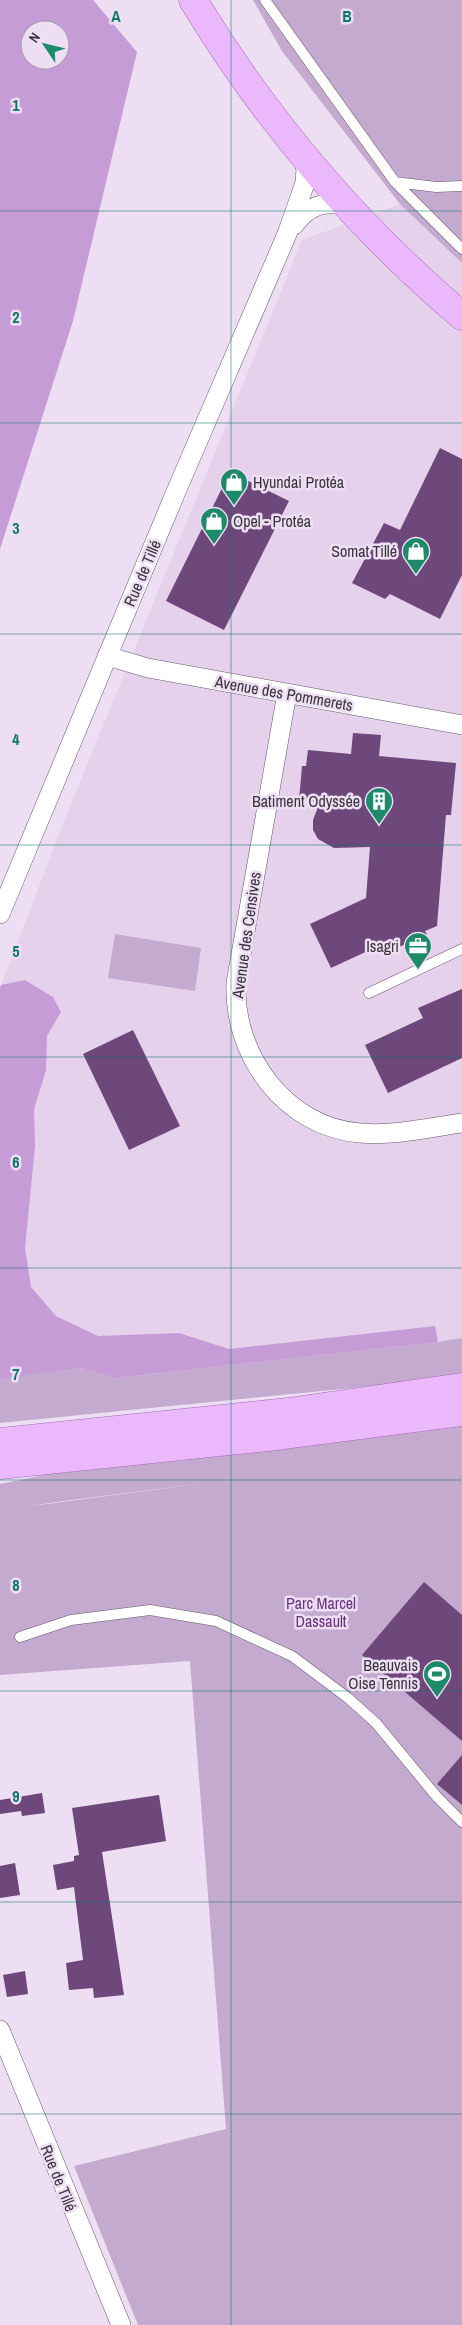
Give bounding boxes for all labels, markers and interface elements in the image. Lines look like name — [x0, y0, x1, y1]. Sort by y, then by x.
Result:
text: A — [111, 5, 121, 27]
text: B — [342, 5, 352, 27]
north arrow — [20, 20, 70, 70]
text: N — [25, 29, 44, 46]
text: 1 — [12, 94, 20, 116]
text: 2 — [12, 306, 20, 328]
shop icon: Hyundai Protéa — [219, 467, 249, 506]
place label: Hyundai Protéa — [253, 471, 345, 493]
shop icon: Opel - Protéa — [199, 506, 229, 545]
place label: Opel - Protéa — [233, 510, 312, 532]
text: 3 — [12, 517, 20, 539]
street label: Rue de Tillé — [118, 536, 166, 610]
shop icon: Somat Tillé — [401, 536, 431, 575]
place label: Somat Tillé — [331, 540, 397, 562]
street label: Avenue des Pommerets — [212, 670, 355, 716]
text: 4 — [12, 728, 20, 750]
building icon: Batiment Odyssée — [364, 786, 394, 825]
place label: Batiment Odyssée — [252, 790, 360, 812]
street label: Avenue des Censives — [226, 870, 266, 1001]
office icon: Isagri — [403, 931, 433, 970]
place label: Isagri — [366, 935, 399, 957]
text: 5 — [12, 940, 20, 962]
text: 6 — [12, 1151, 20, 1173]
text: 7 — [12, 1363, 20, 1385]
text: 8 — [12, 1574, 20, 1596]
park label: Parc Marcel Dassault — [286, 1592, 356, 1632]
place label: Beauvais Oise Tennis — [348, 1654, 418, 1694]
sports icon: Beauvais Oise Tennis — [422, 1659, 452, 1698]
text: 9 — [12, 1785, 20, 1807]
street label: Rue de Tillé — [36, 2141, 82, 2215]

